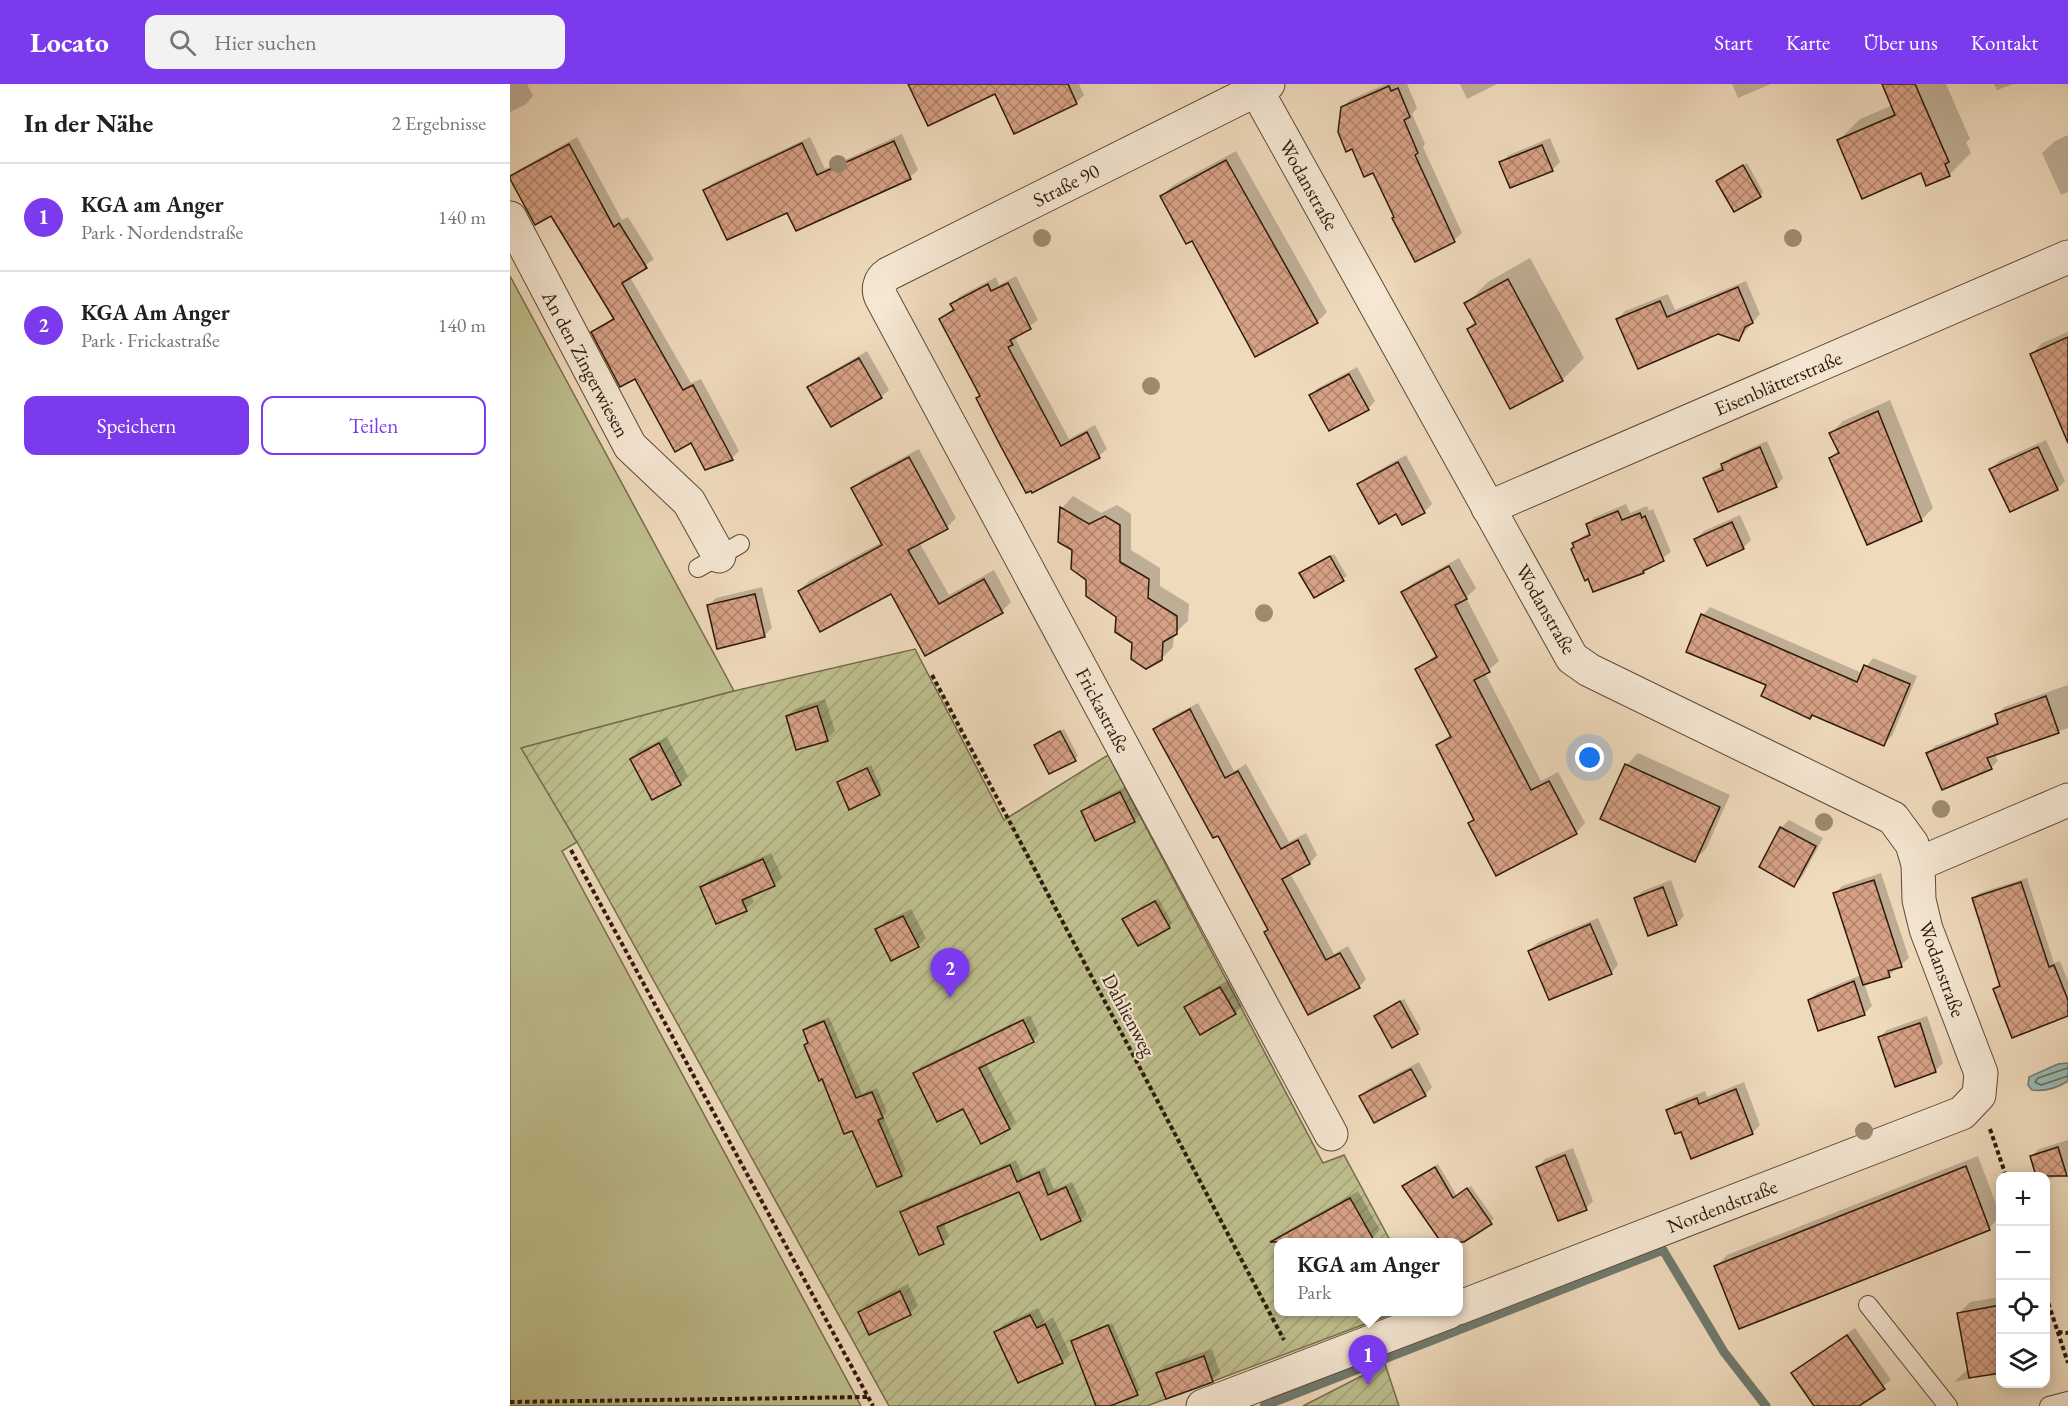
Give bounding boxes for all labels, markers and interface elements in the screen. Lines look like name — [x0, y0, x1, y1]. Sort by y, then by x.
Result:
search box — [145, 15, 565, 69]
text: Locato — [30, 24, 109, 60]
icon: search — [166, 26, 199, 59]
text: Hier suchen — [214, 28, 317, 57]
text: Start — [1714, 29, 1753, 56]
text: Karte — [1786, 29, 1830, 56]
text: Über uns — [1863, 29, 1938, 56]
text: Kontakt — [1971, 29, 2038, 56]
text: In der Nähe — [24, 106, 153, 140]
text: 2 Ergebnisse — [391, 110, 486, 136]
street label: Wodanstraße — [1273, 135, 1345, 235]
street label: Straße 90 — [1028, 157, 1104, 213]
text: KGA am Anger — [81, 190, 224, 219]
text: 1 — [38, 204, 49, 230]
text: 140 m — [438, 204, 486, 230]
text: Park · Nordendstraße — [81, 219, 243, 245]
street label: An den Zingerwiesen — [536, 285, 636, 442]
text: KGA Am Anger — [81, 298, 230, 327]
text: 2 — [38, 312, 49, 338]
text: 140 m — [438, 312, 486, 338]
text: Park · Frickastraße — [81, 327, 220, 353]
street label: Eisenblätterstraße — [1710, 344, 1846, 422]
button: Speichern — [24, 396, 249, 455]
button: Teilen — [261, 396, 486, 455]
street label: Wodanstraße — [1510, 559, 1582, 659]
street label: Frickastraße — [1070, 663, 1136, 757]
your location — [1575, 743, 1604, 772]
street label: Wodanstraße — [1913, 917, 1971, 1021]
pin: 2 — [930, 948, 970, 998]
street label: Dahlienweg — [1096, 969, 1162, 1061]
map controls — [1996, 1172, 2050, 1388]
button: + — [1996, 1172, 2050, 1226]
street label: Nordendstraße — [1663, 1173, 1781, 1239]
button: − — [1996, 1226, 2050, 1280]
popup — [1274, 1238, 1463, 1316]
text: KGA am Anger — [1297, 1250, 1440, 1279]
text: Park — [1297, 1279, 1331, 1305]
button: locate — [1996, 1280, 2050, 1334]
button: layers — [1996, 1334, 2050, 1388]
pin: 1 — [1348, 1336, 1388, 1385]

